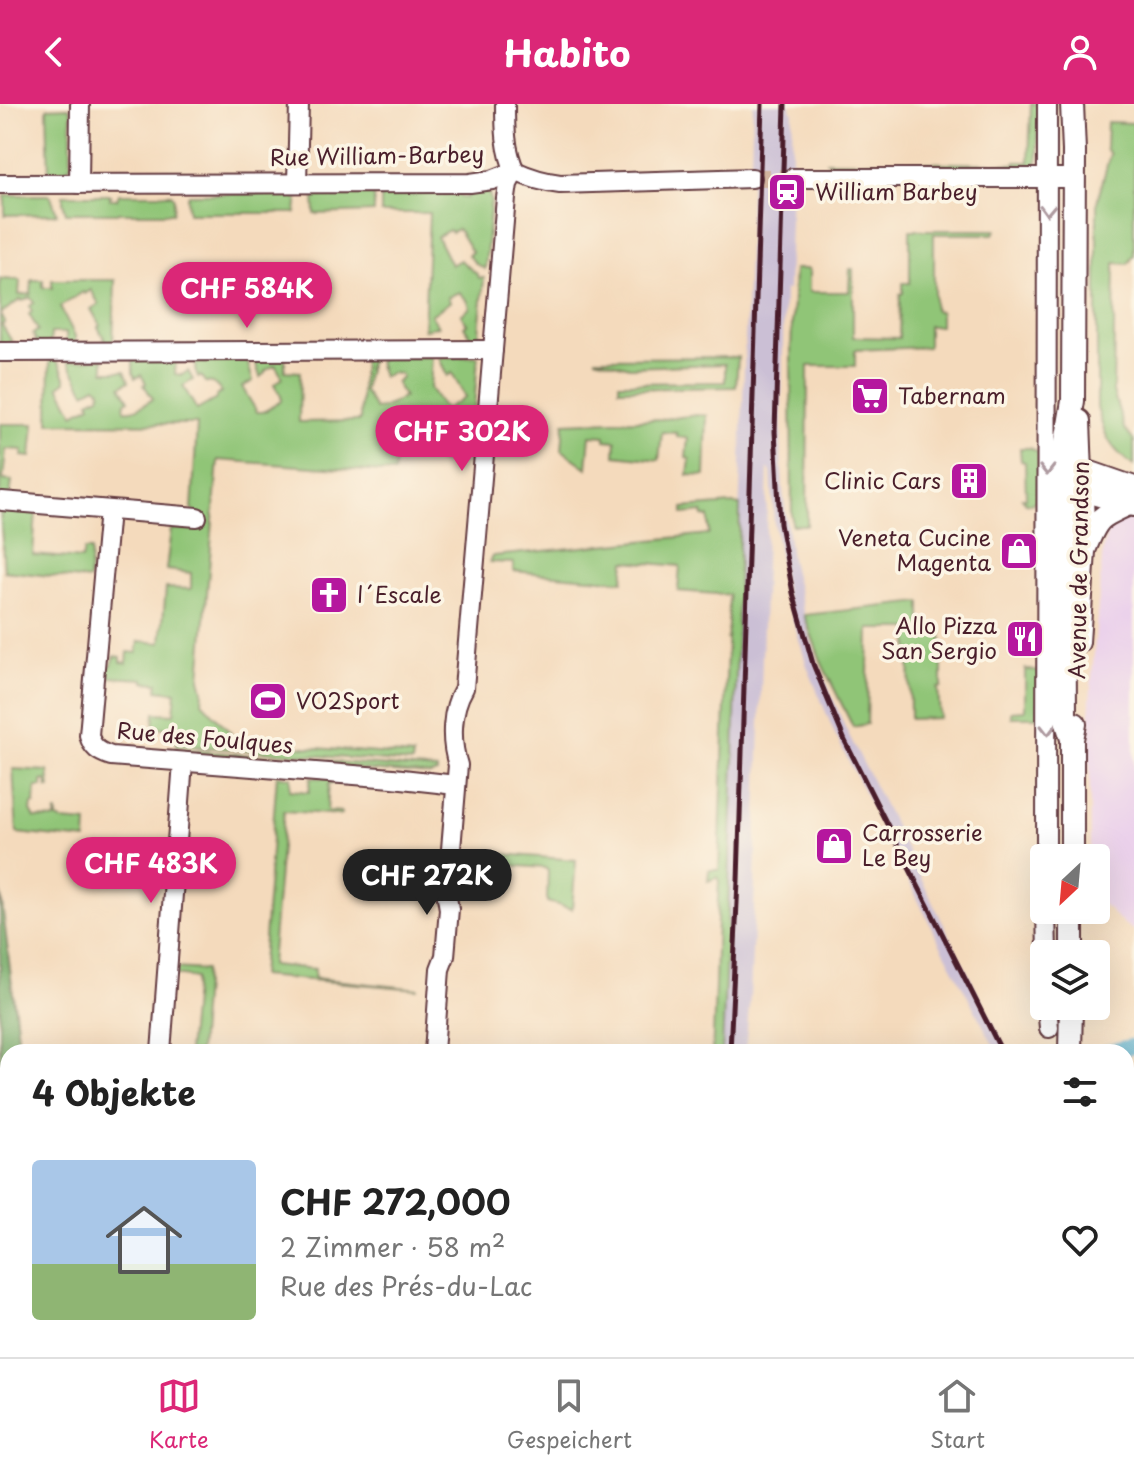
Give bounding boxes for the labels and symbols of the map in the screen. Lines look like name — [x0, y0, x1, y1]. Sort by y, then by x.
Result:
street label: Rue William-Barbey — [269, 136, 485, 173]
station icon: William Barbey — [766, 171, 808, 213]
place label: William Barbey — [815, 174, 978, 207]
one-way arrow — [1038, 204, 1056, 217]
pin: CHF 584K — [164, 262, 330, 330]
supermarket icon: Tabernam — [849, 375, 891, 417]
place label: Tabernam — [898, 378, 1006, 411]
pin: CHF 302K — [379, 405, 545, 473]
building icon: Clinic Cars — [948, 460, 990, 502]
street label: Avenue de Grandson — [1059, 461, 1096, 679]
place label: Clinic Cars — [824, 463, 941, 496]
one-way arrow — [1038, 464, 1056, 477]
place label: Veneta Cucine Magenta — [838, 520, 991, 578]
shop icon: Veneta Cucine Magenta — [998, 530, 1040, 572]
church icon: l´Escale — [308, 574, 350, 616]
place label: l´Escale — [357, 577, 442, 610]
place label: Allo Pizza San Sergio — [881, 608, 997, 666]
restaurant icon: Allo Pizza San Sergio — [1004, 618, 1046, 660]
sports icon: VO2Sport — [247, 680, 289, 722]
place label: VO2Sport — [296, 683, 399, 716]
street label: Rue des Foulques — [116, 712, 295, 761]
one-way arrow — [1039, 724, 1057, 737]
place label: Carrosserie Le Bey — [862, 815, 983, 873]
shop icon: Carrosserie Le Bey — [813, 825, 855, 867]
pin: CHF 483K — [68, 837, 234, 905]
north arrow — [1030, 844, 1110, 924]
pin: CHF 272K — [344, 849, 510, 917]

